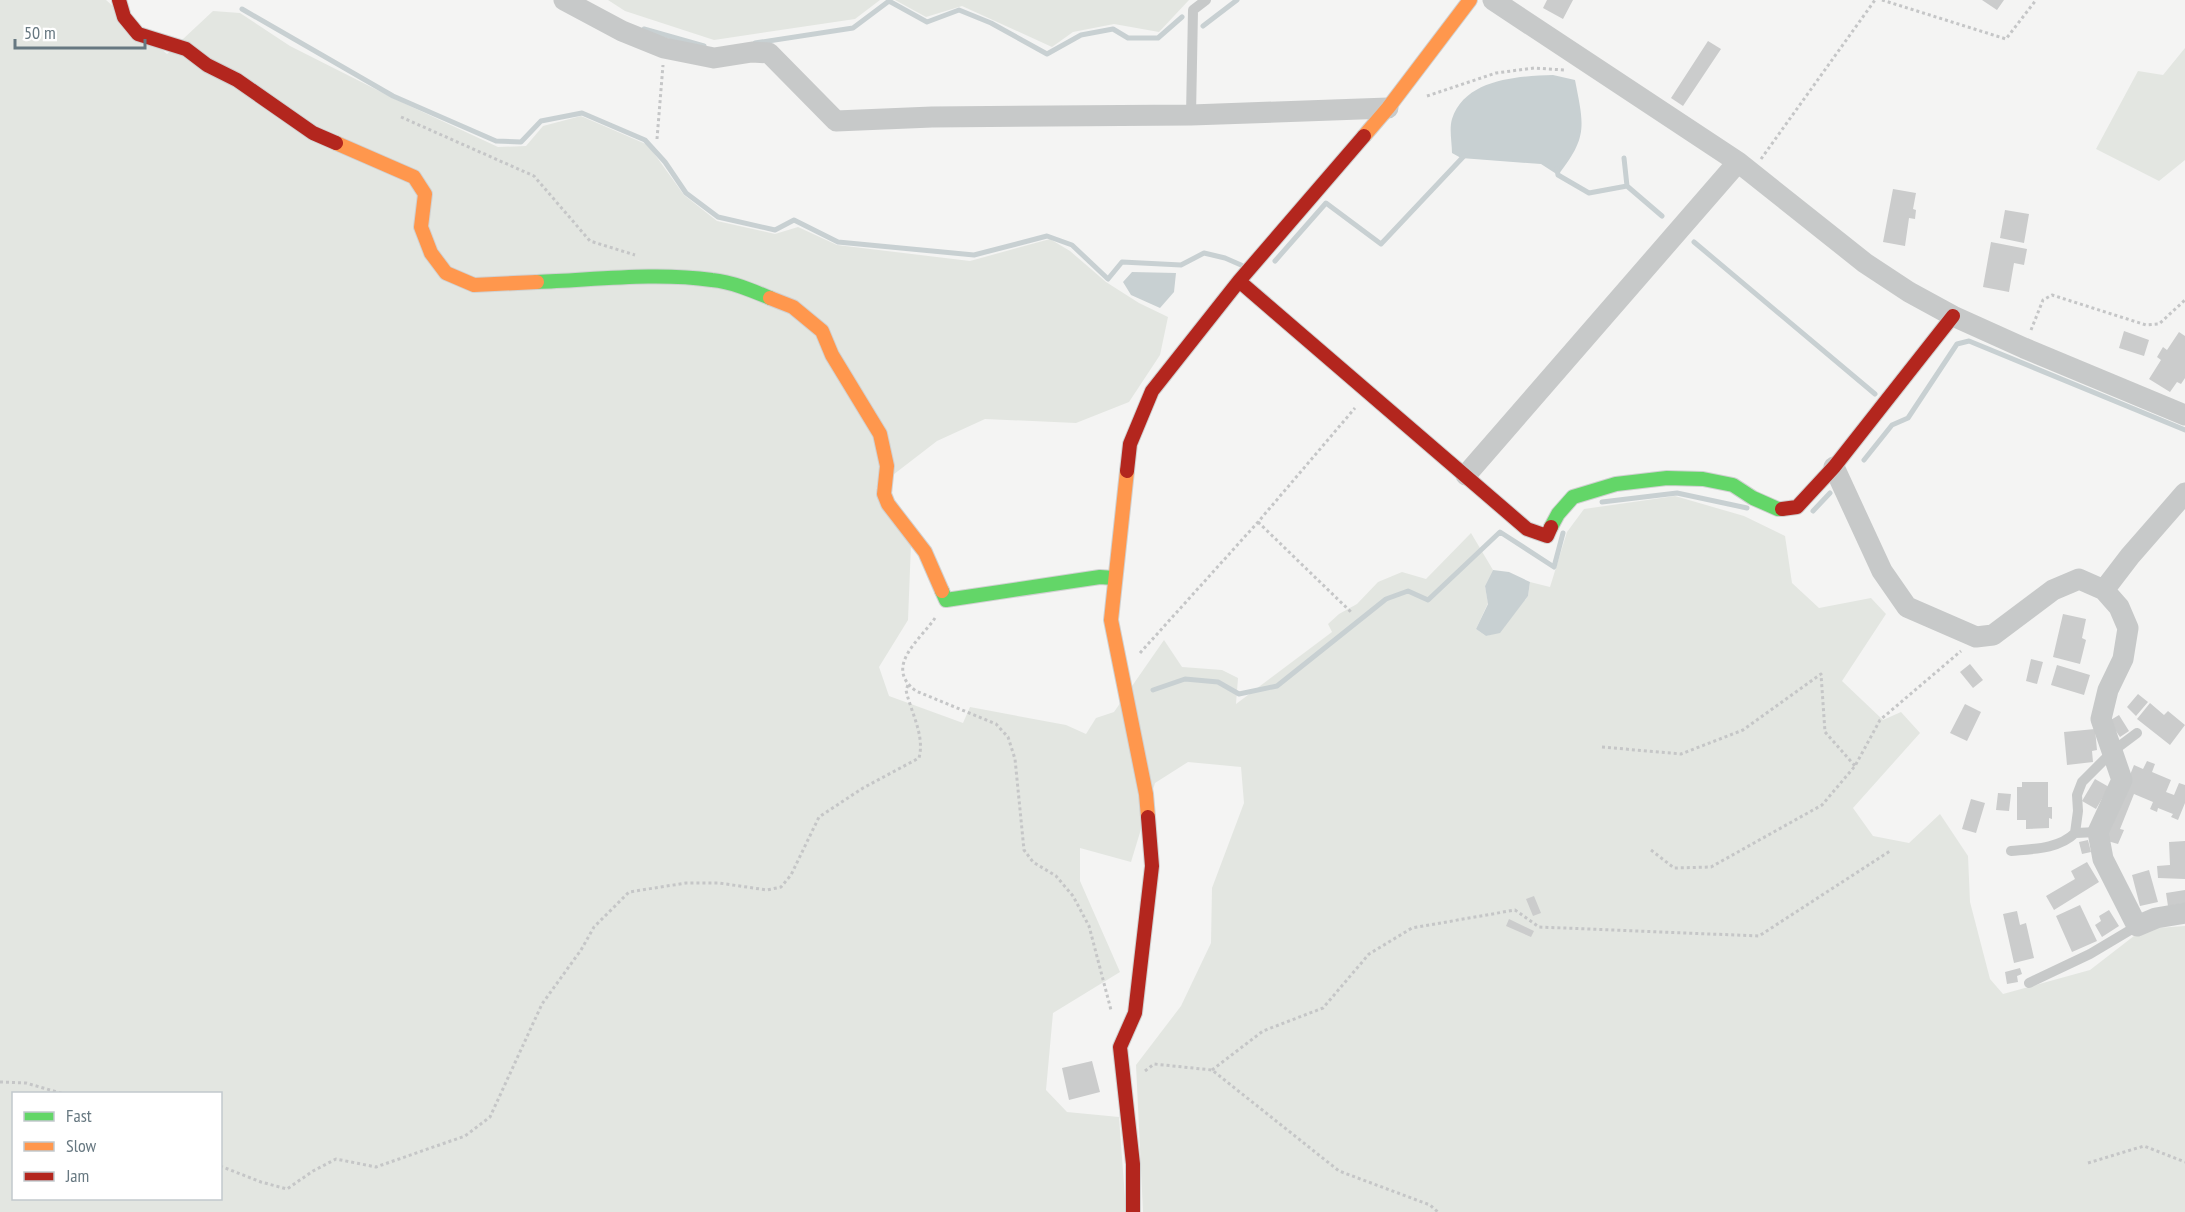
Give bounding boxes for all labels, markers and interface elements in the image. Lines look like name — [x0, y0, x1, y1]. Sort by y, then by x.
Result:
scale bar — [15, 12, 146, 50]
text: 50 m — [24, 21, 56, 44]
legend — [12, 1092, 222, 1200]
text: Fast — [66, 1104, 92, 1127]
text: Slow — [66, 1134, 97, 1157]
text: Jam — [65, 1164, 89, 1187]

